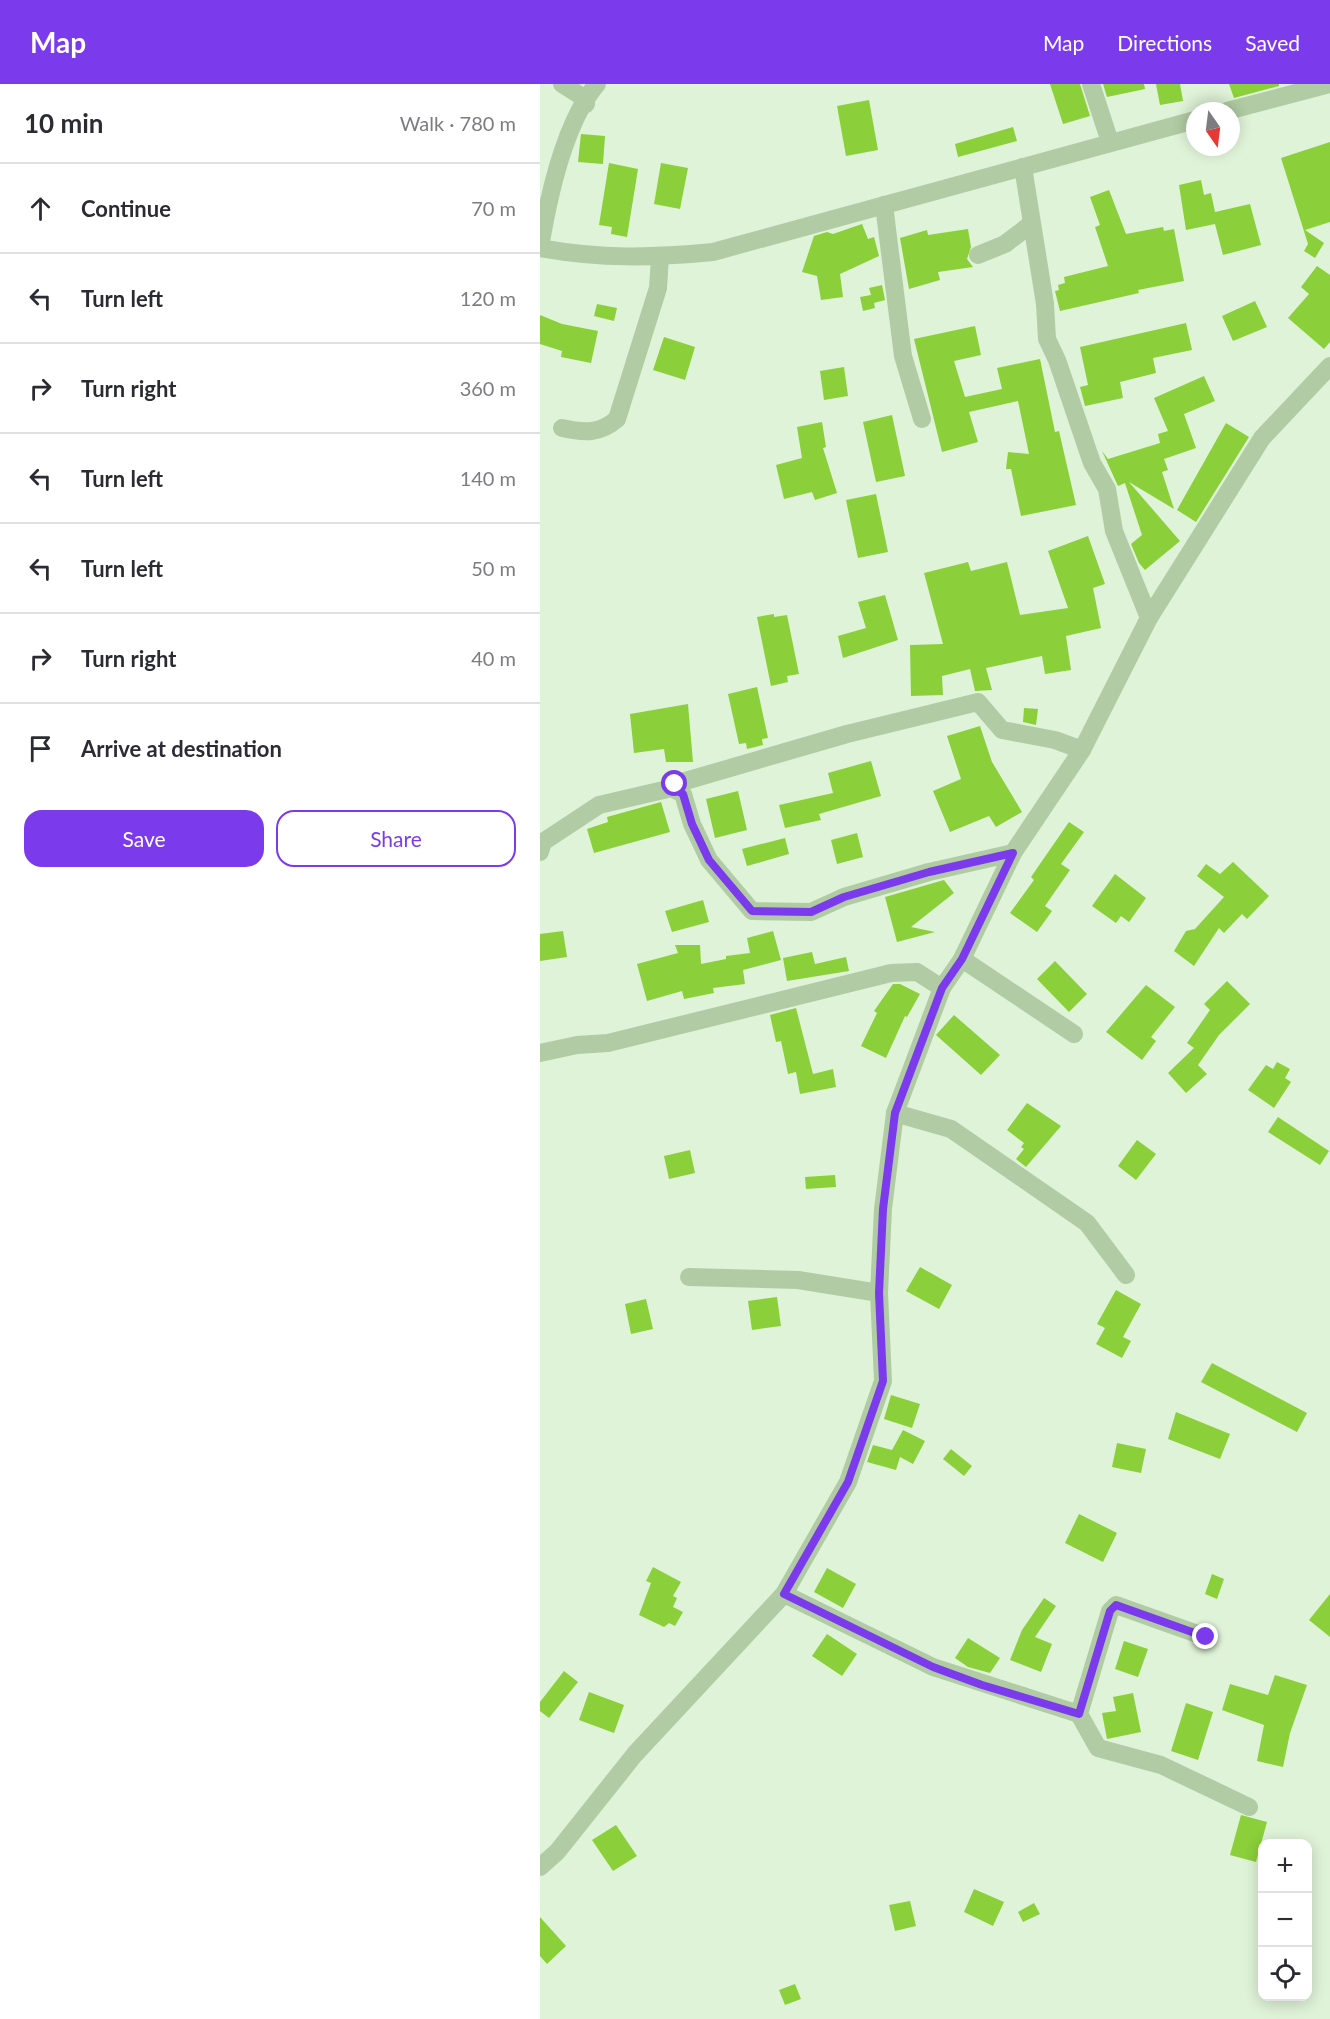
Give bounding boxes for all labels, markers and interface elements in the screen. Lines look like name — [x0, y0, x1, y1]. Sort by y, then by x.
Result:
text: Map — [30, 25, 86, 59]
text: Map — [1043, 30, 1084, 55]
text: Directions — [1117, 30, 1212, 55]
text: Saved — [1245, 30, 1300, 55]
north arrow — [1186, 102, 1240, 156]
text: 10 min — [24, 107, 104, 139]
text: Walk · 780 m — [400, 111, 516, 135]
icon: ahead — [24, 192, 57, 225]
text: Continue — [81, 195, 171, 222]
text: 70 m — [471, 196, 516, 220]
icon: left — [24, 282, 57, 315]
text: Turn left — [81, 285, 163, 312]
text: 120 m — [460, 286, 516, 310]
icon: right — [24, 372, 57, 405]
text: Turn right — [81, 375, 176, 402]
text: 360 m — [460, 376, 516, 400]
icon: left — [24, 462, 57, 495]
text: Turn left — [81, 465, 163, 492]
text: 140 m — [460, 466, 516, 490]
icon: left — [24, 552, 57, 585]
text: Turn left — [81, 555, 163, 582]
text: 50 m — [471, 556, 516, 580]
icon: right — [24, 642, 57, 675]
text: Turn right — [81, 645, 176, 672]
text: 40 m — [471, 646, 516, 670]
icon: arrive — [24, 732, 57, 765]
text: Arrive at destination — [81, 735, 282, 762]
route start — [661, 770, 687, 796]
button: Save — [24, 810, 264, 867]
button: Share — [276, 810, 516, 867]
route end — [1192, 1623, 1218, 1649]
map controls — [1258, 1839, 1312, 2001]
button: + — [1258, 1839, 1312, 1893]
button: − — [1258, 1893, 1312, 1947]
button: locate — [1258, 1947, 1312, 2001]

